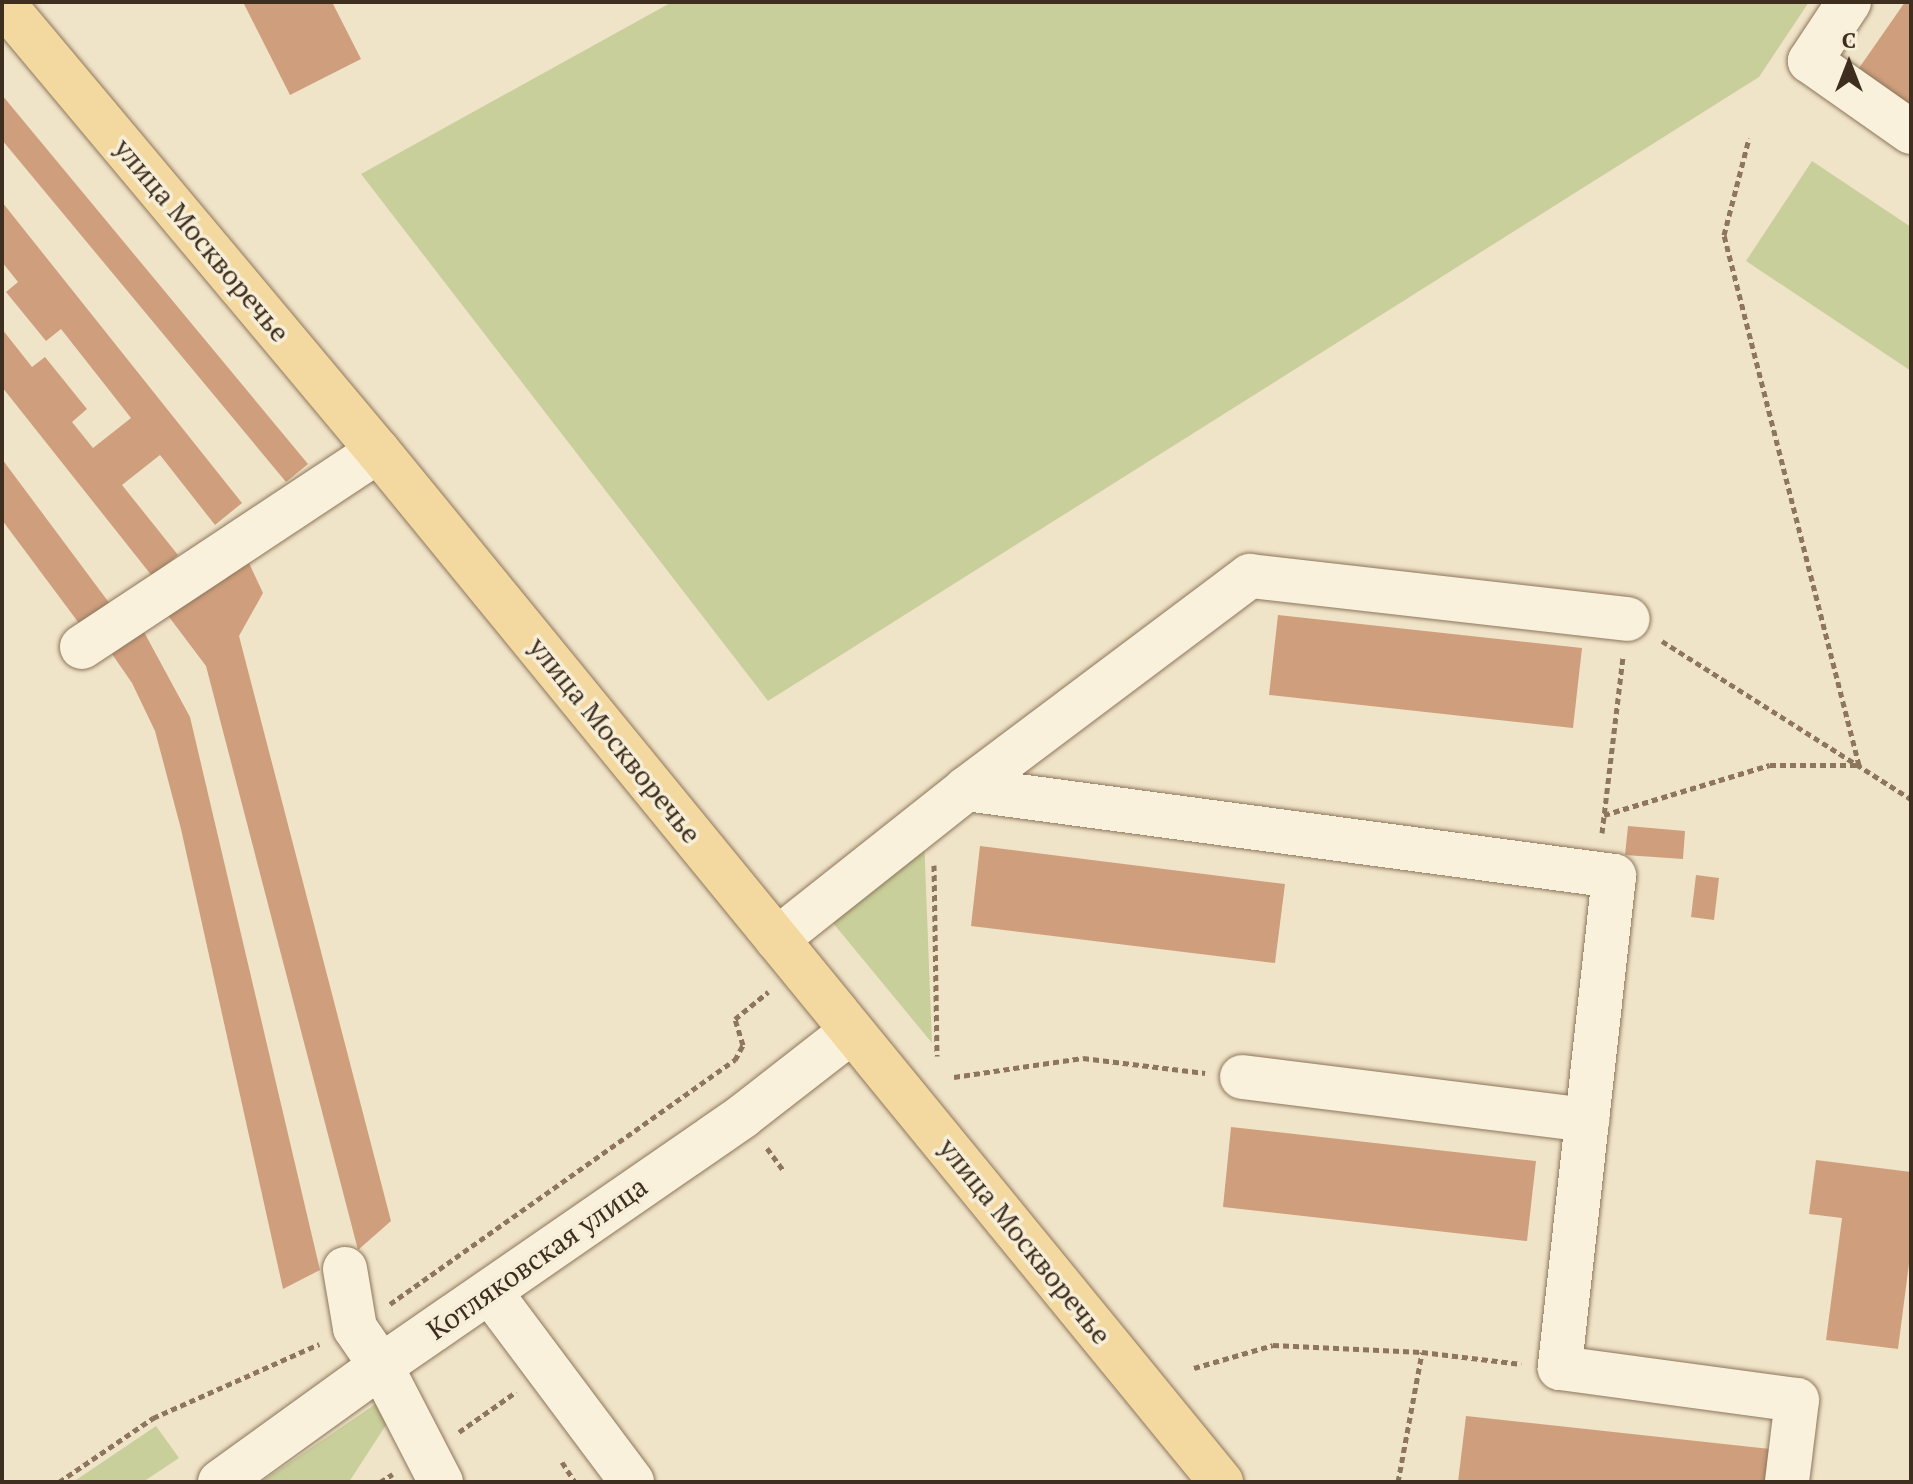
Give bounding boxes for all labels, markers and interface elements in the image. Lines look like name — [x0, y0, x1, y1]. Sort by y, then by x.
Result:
north arrow — [1809, 24, 1889, 104]
text: С — [1842, 25, 1856, 54]
street label: улица Москворечье — [107, 131, 297, 349]
street label: улица Москворечье — [522, 630, 708, 850]
street label: улица Москворечье — [932, 1131, 1118, 1351]
street label: Котляковская улица — [420, 1169, 654, 1347]

